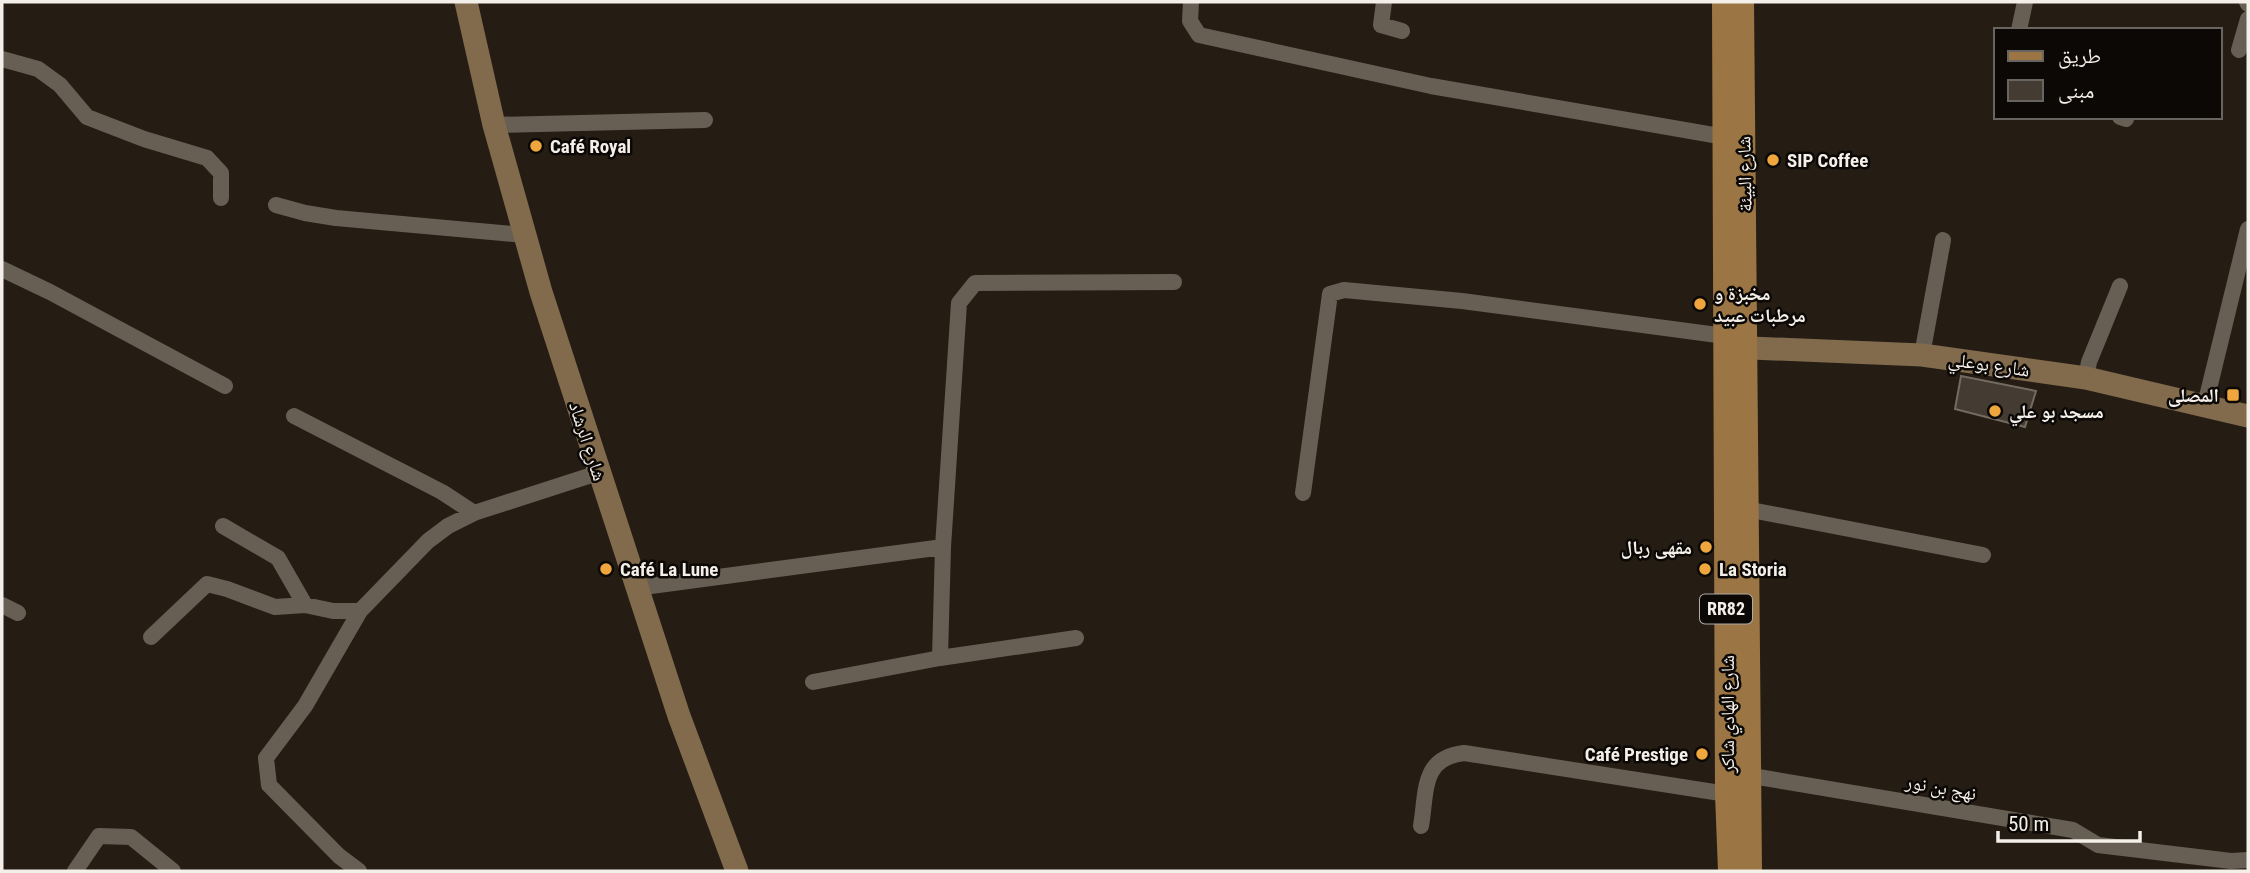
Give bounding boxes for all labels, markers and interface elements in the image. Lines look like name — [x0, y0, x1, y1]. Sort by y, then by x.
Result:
legend — [1994, 28, 2222, 119]
text: طريق — [2058, 44, 2101, 69]
text: مبنى — [2058, 79, 2094, 104]
place label: Café Royal — [550, 135, 631, 158]
street label: شارع البيئة — [1732, 136, 1757, 212]
marker: Café Royal — [528, 138, 544, 154]
place label: SIP Coffee — [1787, 149, 1868, 172]
marker: SIP Coffee — [1765, 152, 1781, 168]
place label: مخبزة و مرطبات عبيد — [1714, 282, 1806, 327]
marker: مخبزة و مرطبات عبيد — [1692, 296, 1708, 312]
street label: شارع بوعلي — [1946, 347, 2031, 385]
place label: المصلى — [2168, 384, 2219, 407]
marker: المصلى — [2225, 387, 2241, 403]
street label: شارع الرشاد — [564, 399, 611, 484]
place label: مسجد بو علي — [2009, 400, 2104, 427]
marker: مسجد بو علي — [1987, 403, 2003, 419]
place label: مقهى ربال — [1621, 536, 1692, 559]
marker: مقهى ربال — [1698, 539, 1714, 555]
place label: Café La Lune — [620, 558, 718, 581]
place label: La Storia — [1719, 558, 1787, 581]
marker: Café La Lune — [598, 561, 614, 577]
marker: La Storia — [1697, 561, 1713, 577]
road number: RR82 — [1700, 594, 1752, 624]
street label: شارع الهادي شاكر — [1716, 655, 1743, 774]
place label: Café Prestige — [1585, 743, 1688, 766]
marker: Café Prestige — [1694, 746, 1710, 762]
street label: نهج بن نور — [1902, 770, 1978, 806]
scale bar — [1998, 800, 2140, 844]
text: 50 m — [2008, 812, 2049, 836]

